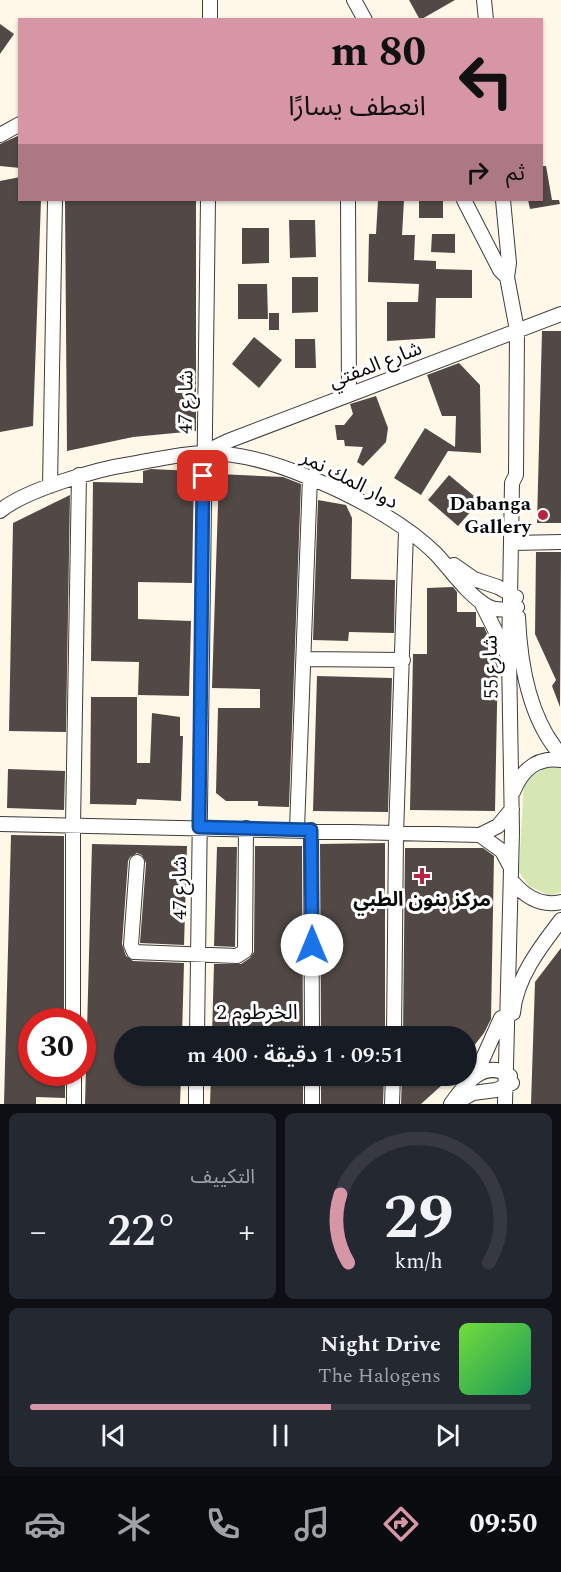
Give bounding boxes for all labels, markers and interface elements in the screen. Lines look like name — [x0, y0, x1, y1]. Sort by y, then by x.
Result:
text: 80 m — [331, 21, 426, 84]
icon: left — [447, 42, 525, 120]
text: انعطف يسارًا — [288, 86, 426, 128]
icon: right — [461, 156, 494, 189]
text: ثم — [506, 157, 525, 190]
street label: شارع المفتي — [324, 333, 426, 396]
street label: شارع 47 — [170, 370, 202, 434]
street label: دوار المك نمر — [295, 442, 403, 517]
pin — [177, 450, 228, 501]
icon: arrive — [186, 459, 219, 492]
place label: Dabanga Gallery — [449, 489, 532, 542]
marker: Dabanga Gallery — [536, 508, 550, 522]
street label: شارع 55 — [475, 635, 507, 699]
street label: شارع 47 — [165, 856, 195, 920]
marker: مركز بنون الطبي — [413, 867, 431, 885]
place label: مركز بنون الطبي — [353, 885, 491, 916]
position arrow — [280, 913, 344, 977]
district label: الخرطوم 2 — [216, 997, 298, 1029]
speed limit sign: 30 — [18, 1008, 96, 1086]
text: 09:51 · 1 دقيقة · 400 m — [187, 1039, 404, 1072]
text: التكييف — [191, 1162, 255, 1192]
text: 29 — [383, 1171, 454, 1266]
text: 22° — [107, 1197, 178, 1266]
text: − — [30, 1207, 47, 1257]
text: + — [239, 1207, 255, 1257]
text: km/h — [394, 1245, 443, 1278]
text: Night Drive — [321, 1328, 441, 1361]
text: The Halogens — [318, 1361, 441, 1391]
icon: previous — [97, 1419, 130, 1452]
icon: pause — [264, 1419, 297, 1452]
icon: next — [431, 1419, 464, 1452]
icon: car — [24, 1503, 66, 1545]
icon: climate — [113, 1503, 155, 1545]
icon: phone — [202, 1503, 244, 1545]
icon: music — [291, 1503, 333, 1545]
icon: directions — [380, 1503, 422, 1545]
text: 09:50 — [470, 1503, 537, 1545]

